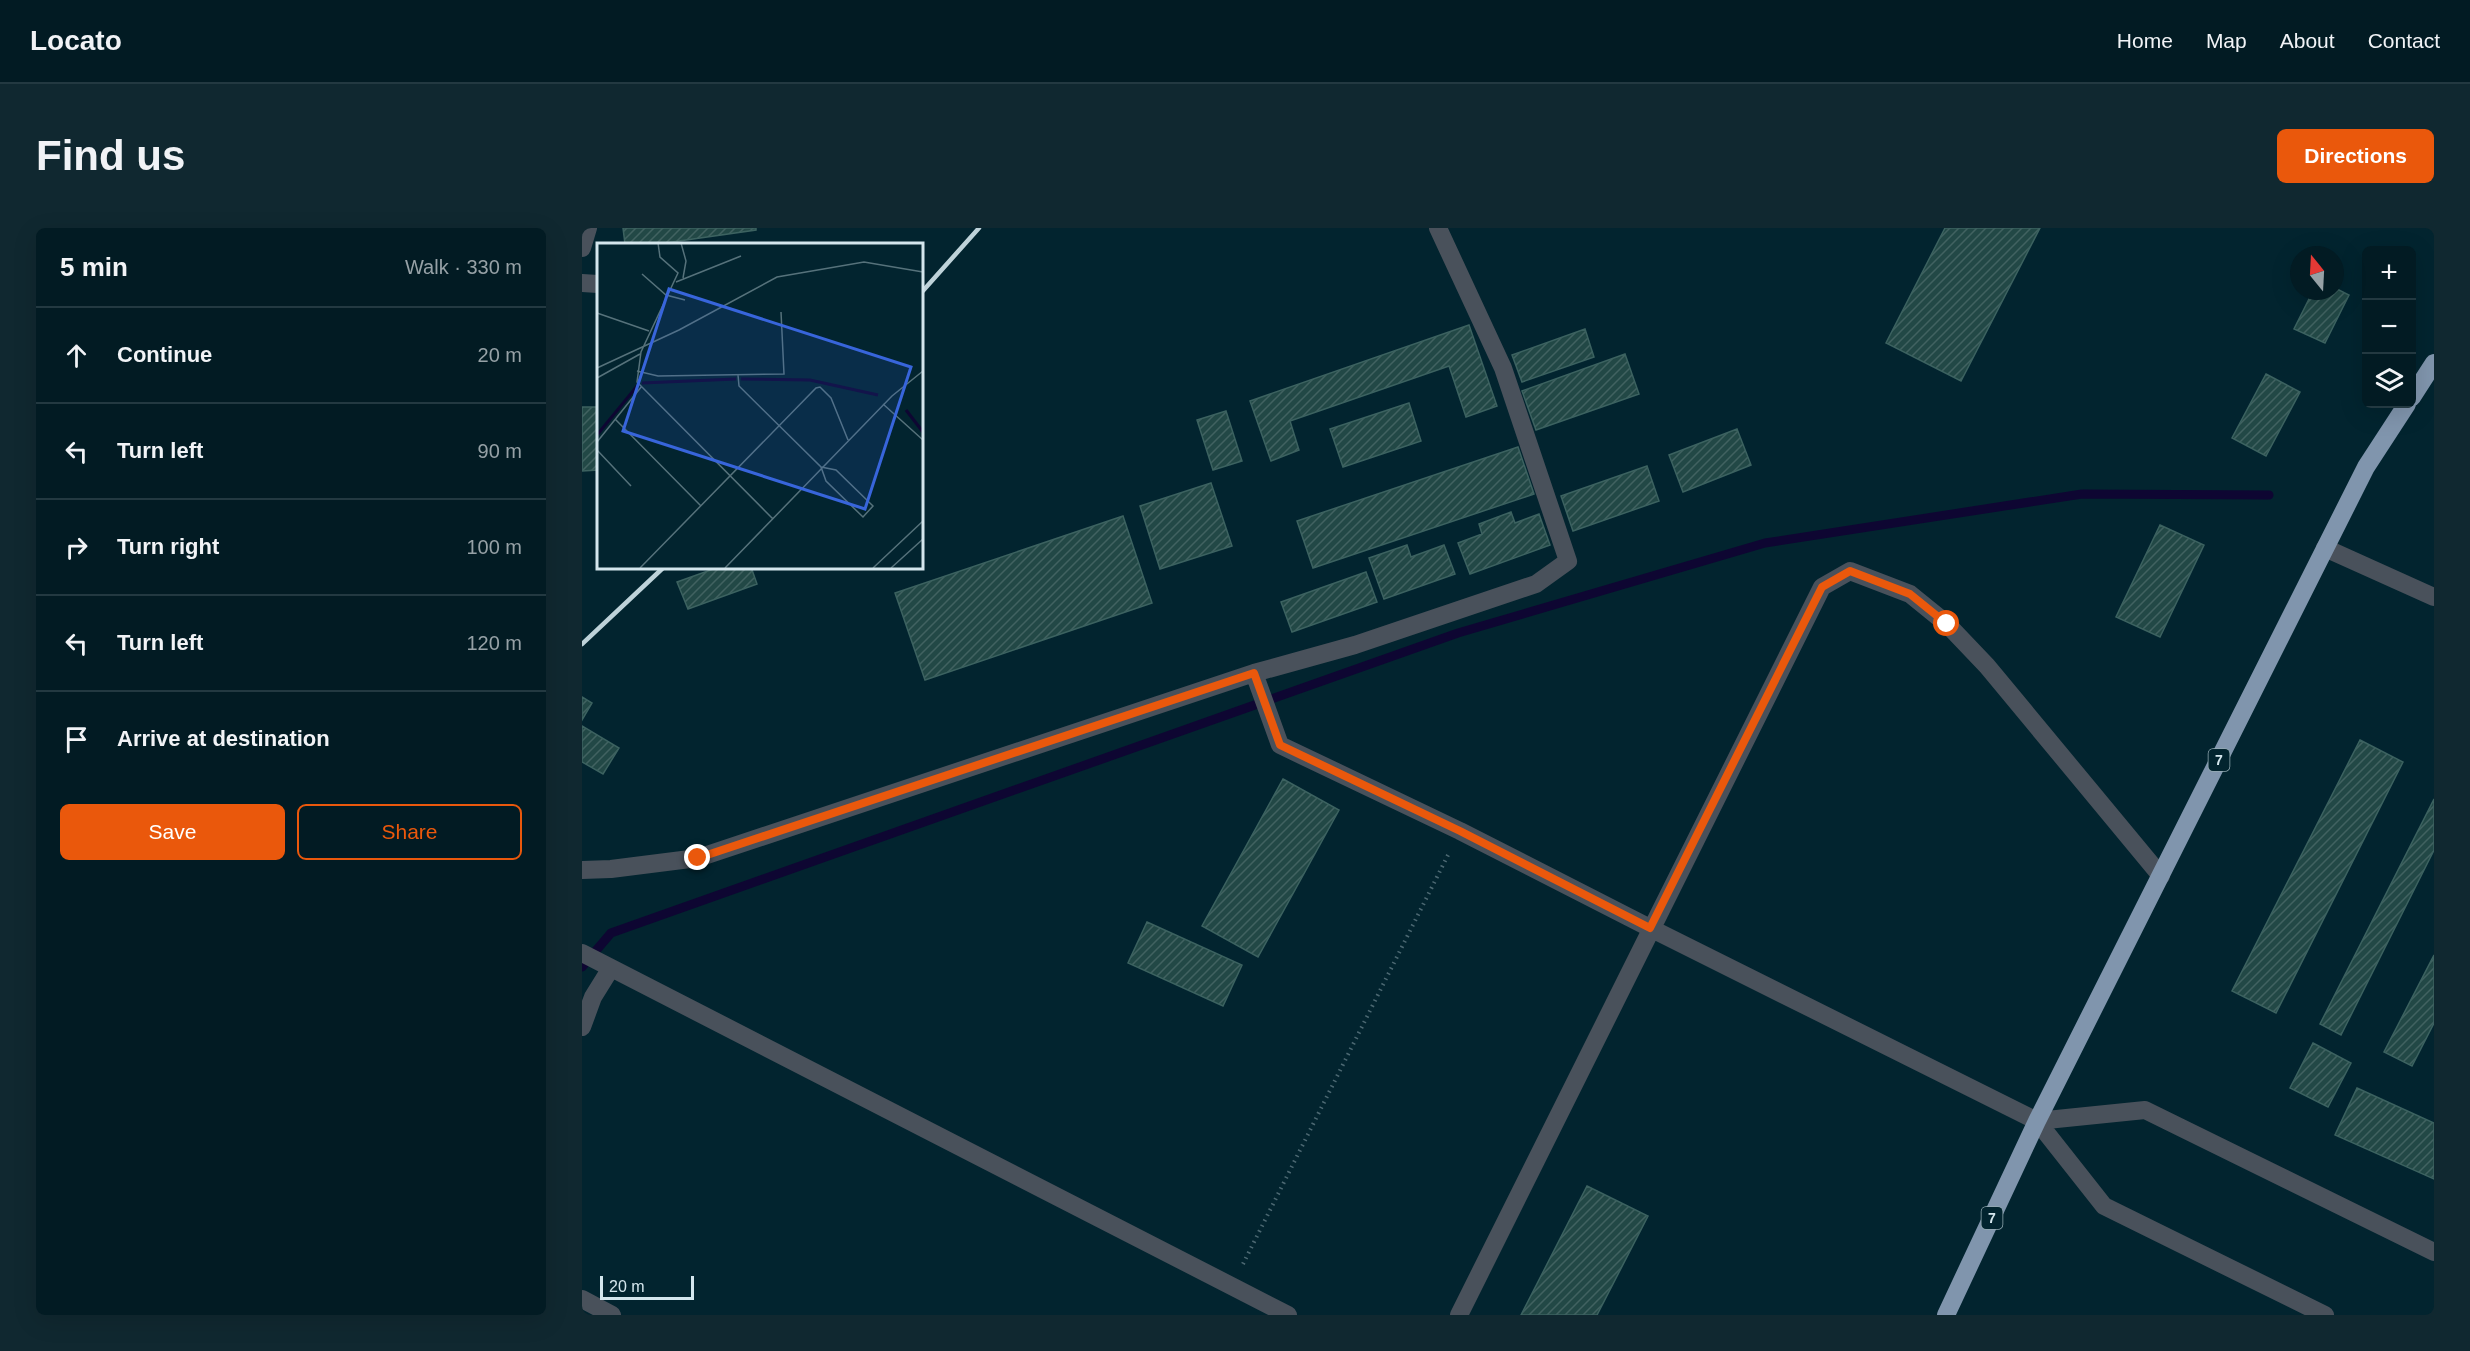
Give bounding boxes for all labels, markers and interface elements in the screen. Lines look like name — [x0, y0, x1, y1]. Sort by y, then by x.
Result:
text: Locato — [30, 25, 122, 56]
text: Home — [2117, 29, 2173, 52]
text: Map — [2206, 29, 2247, 52]
text: About — [2280, 29, 2335, 52]
text: Contact — [2368, 29, 2440, 52]
button: Directions — [2277, 129, 2434, 183]
text: Find us — [36, 132, 185, 179]
inset map — [597, 243, 922, 568]
north arrow — [2290, 246, 2344, 300]
map controls — [2362, 246, 2416, 408]
button: + — [2362, 246, 2416, 300]
text: 5 min — [60, 252, 128, 282]
text: Walk · 330 m — [405, 256, 522, 278]
button: − — [2362, 300, 2416, 354]
icon: ahead — [60, 339, 93, 372]
text: Continue — [117, 342, 212, 367]
text: 20 m — [478, 344, 522, 366]
button: layers — [2362, 354, 2416, 408]
icon: left — [60, 435, 93, 468]
text: Turn left — [117, 438, 203, 463]
text: 90 m — [478, 440, 522, 462]
icon: right — [60, 531, 93, 564]
text: Turn right — [117, 534, 219, 559]
text: 100 m — [466, 536, 522, 558]
route start — [1933, 610, 1959, 636]
icon: left — [60, 627, 93, 660]
text: Turn left — [117, 630, 203, 655]
text: 120 m — [466, 632, 522, 654]
icon: arrive — [60, 723, 93, 756]
text: Arrive at destination — [117, 726, 330, 751]
road number: 7 — [2208, 749, 2230, 771]
button: Save — [60, 804, 285, 860]
button: Share — [297, 804, 522, 860]
route end — [684, 844, 710, 870]
road number: 7 — [1982, 1207, 2002, 1229]
scale bar — [600, 1273, 694, 1300]
text: 20 m — [609, 1278, 645, 1295]

